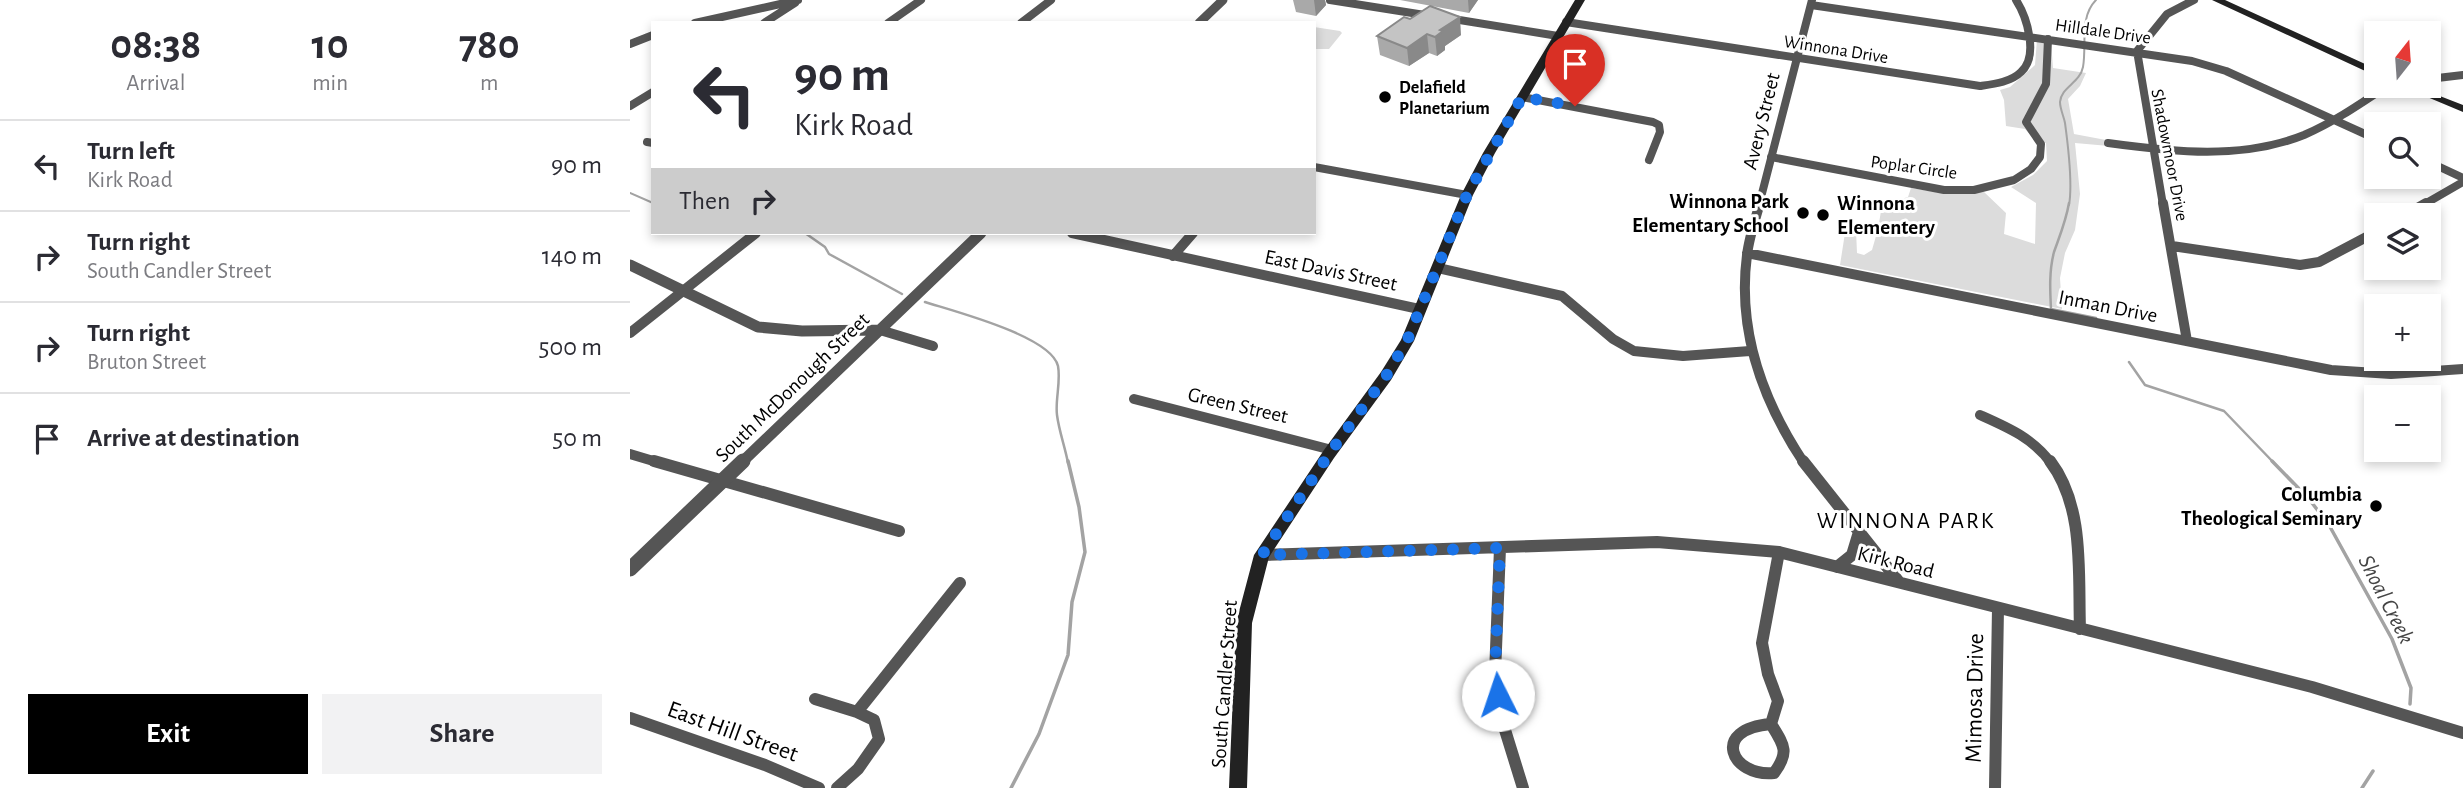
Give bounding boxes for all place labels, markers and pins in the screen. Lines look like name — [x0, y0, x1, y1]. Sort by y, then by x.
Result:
pin — [1545, 34, 1605, 106]
place label: Delafield Planetarium — [1399, 79, 1490, 118]
marker: Delafield Planetarium — [1377, 89, 1393, 105]
place label: Winnona Park Elementary School — [1632, 191, 1790, 236]
place label: Winnona Elementery — [1837, 193, 1936, 238]
marker: Winnona Park Elementary School — [1795, 205, 1811, 221]
marker: Winnona Elementery — [1815, 207, 1831, 223]
place label: Columbia Theological Seminary — [2181, 484, 2363, 529]
marker: Columbia Theological Seminary — [2368, 498, 2384, 514]

